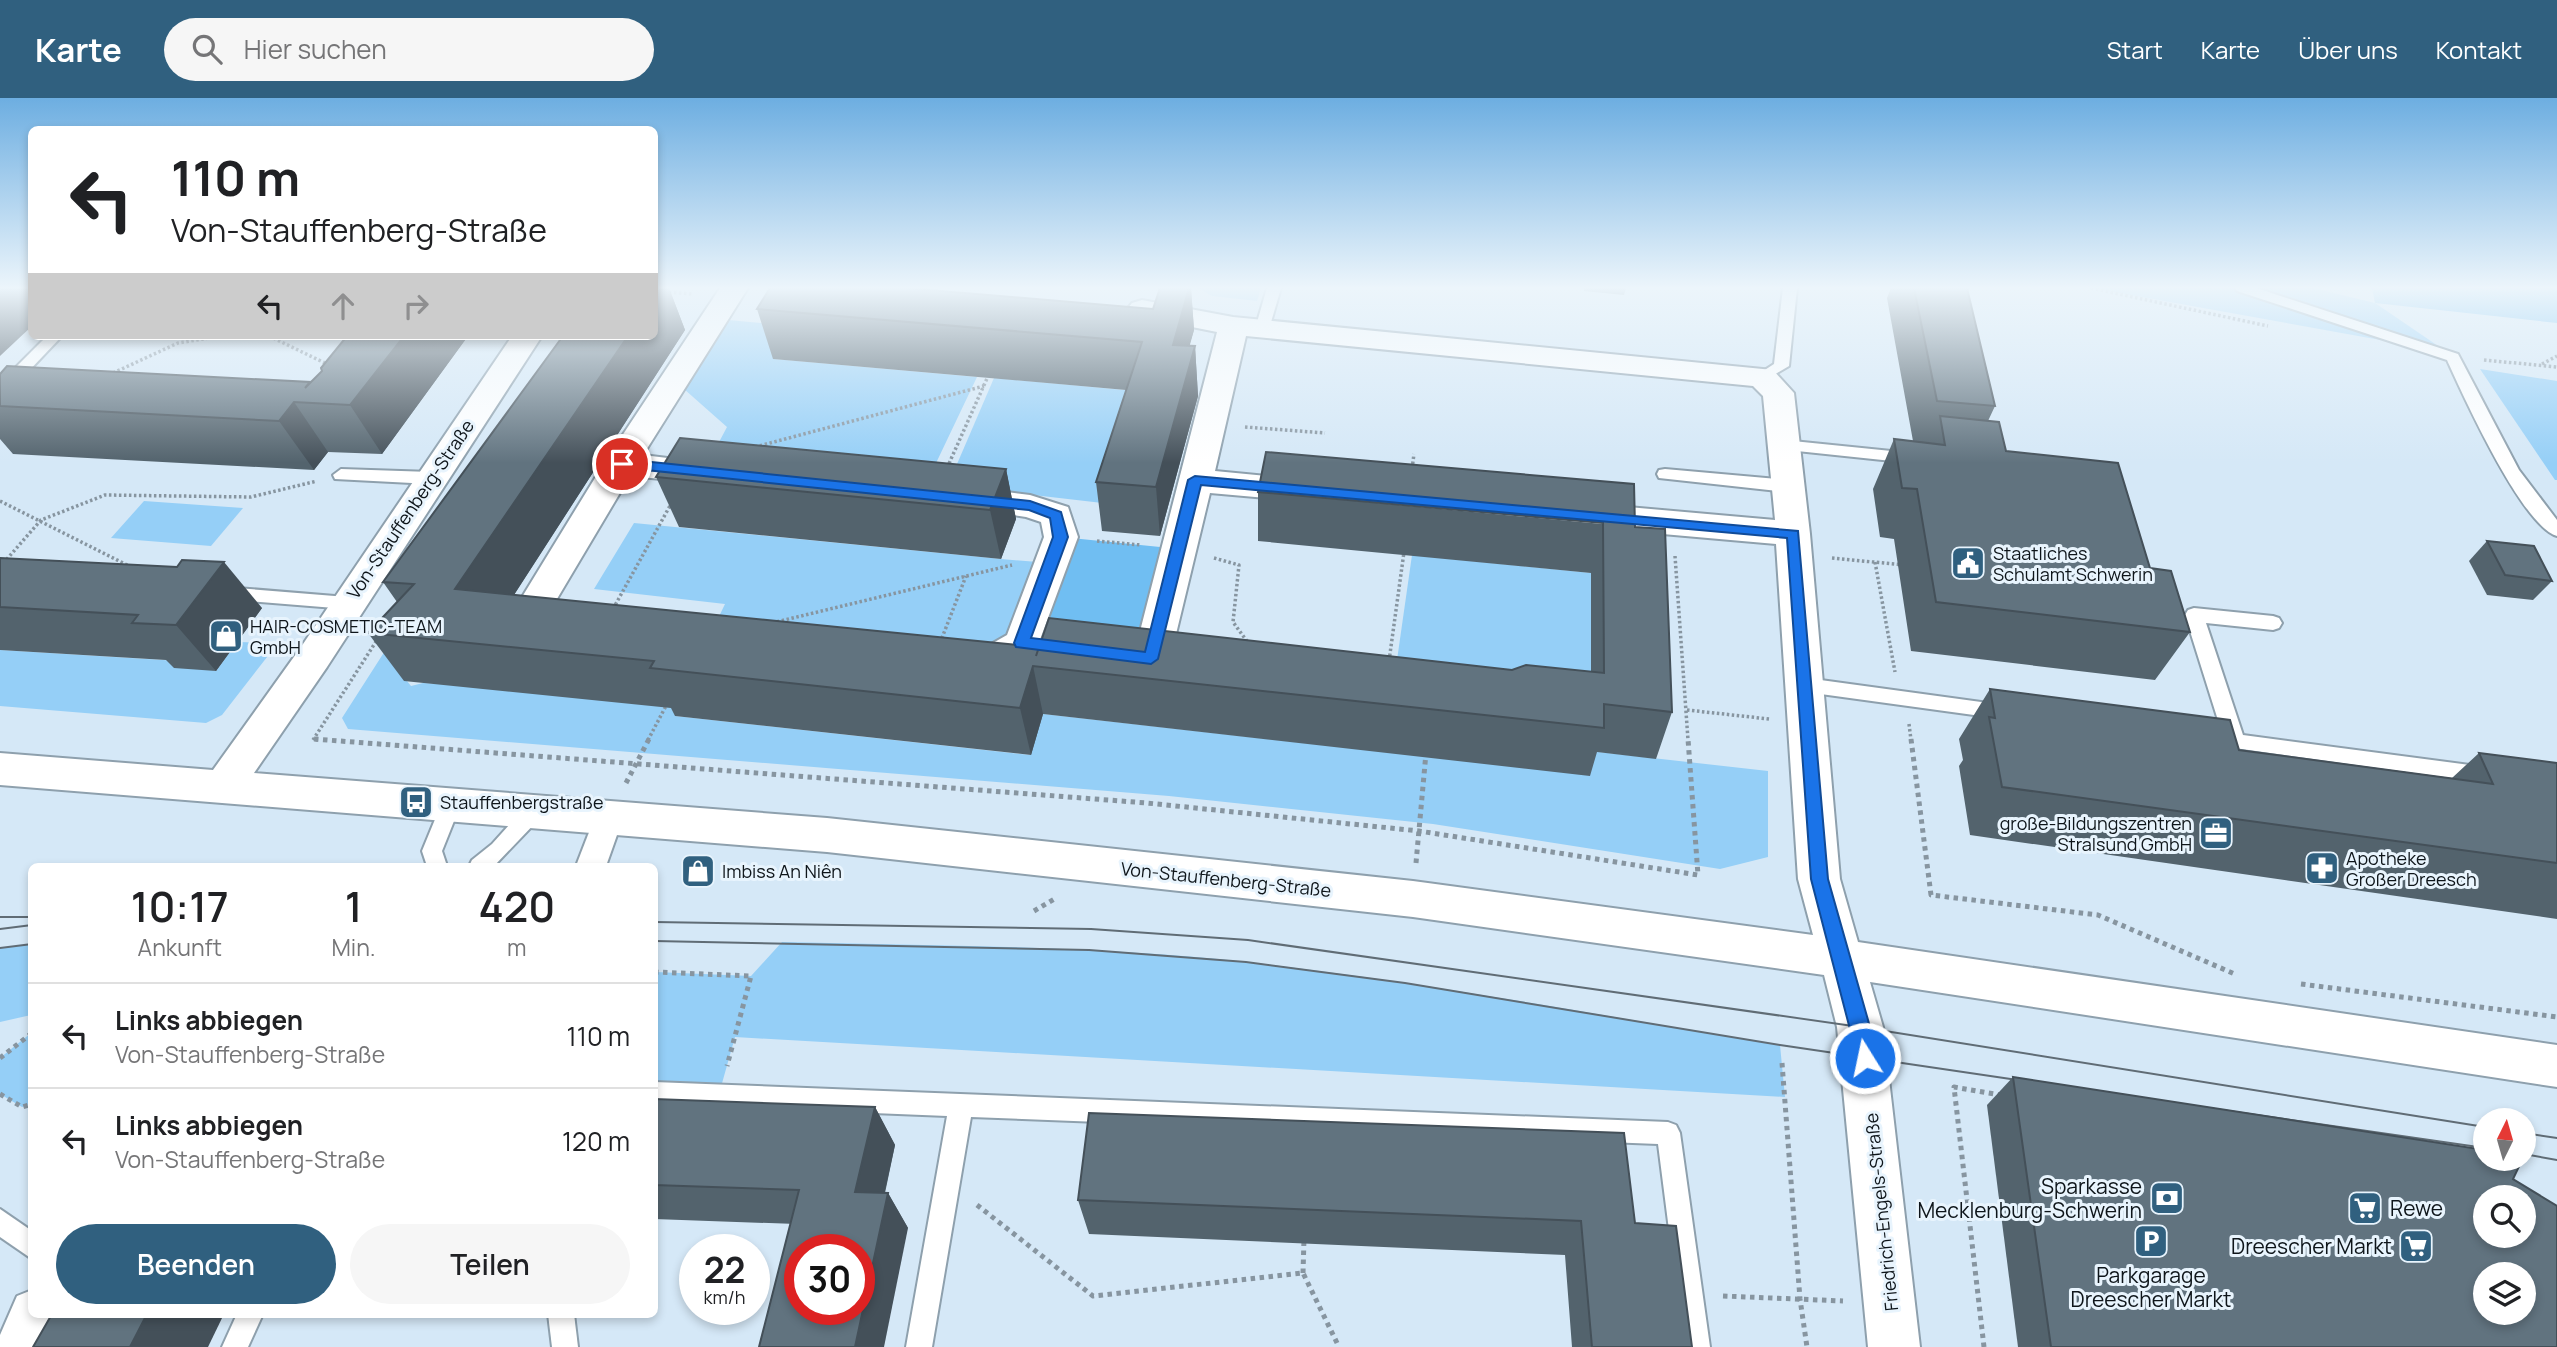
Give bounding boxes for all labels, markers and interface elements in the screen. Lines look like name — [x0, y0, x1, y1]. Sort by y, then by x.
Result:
search box — [164, 18, 654, 81]
text: Karte — [35, 27, 122, 72]
icon: search — [188, 30, 226, 68]
text: Hier suchen — [244, 31, 387, 67]
text: Start — [2107, 33, 2163, 66]
text: Karte — [2201, 33, 2260, 66]
text: Über uns — [2298, 33, 2398, 66]
text: Kontakt — [2436, 33, 2522, 66]
text: 110 m — [171, 144, 300, 211]
icon: left — [56, 154, 147, 245]
text: Von-Stauffenberg-Straße — [171, 208, 547, 252]
icon: left — [251, 287, 289, 325]
icon: ahead — [324, 287, 362, 325]
icon: right — [397, 287, 435, 325]
street label: Von-Stauffenberg-Straße — [341, 415, 479, 603]
pin — [592, 434, 652, 494]
icon: arrive — [603, 445, 641, 483]
place label: Staatliches Schulamt Schwerin — [1993, 541, 2153, 586]
public building icon: Staatliches Schulamt Schwerin — [1949, 544, 1987, 582]
place label: HAIR-COSMETIC-TEAM GmbH — [250, 614, 442, 659]
shop icon: HAIR-COSMETIC-TEAM GmbH — [207, 617, 245, 655]
bus stop icon: Stauffenbergstraße — [397, 783, 435, 821]
place label: Stauffenbergstraße — [440, 790, 604, 814]
place label: große-Bildungszentren Stralsund GmbH — [2000, 811, 2192, 856]
office icon: große-Bildungszentren Stralsund GmbH — [2197, 814, 2235, 852]
place label: Apotheke Großer Dreesch — [2346, 846, 2477, 891]
pharmacy icon: Apotheke Großer Dreesch — [2303, 849, 2341, 887]
shop icon: Imbiss An Niên — [679, 852, 717, 890]
street label: Von-Stauffenberg-Straße — [1120, 856, 1332, 902]
place label: Imbiss An Niên — [722, 859, 842, 883]
text: 10:17 — [131, 877, 229, 935]
text: 1 — [345, 877, 362, 935]
text: 420 — [478, 877, 555, 935]
text: Ankunft — [138, 931, 222, 963]
text: Min. — [332, 931, 376, 963]
text: m — [507, 931, 527, 963]
text: Links abbiegen — [115, 1002, 303, 1038]
icon: left — [56, 1017, 94, 1055]
text: 110 m — [567, 1018, 630, 1054]
position arrow — [1828, 1021, 1902, 1095]
text: Von-Stauffenberg-Straße — [115, 1038, 385, 1070]
text: Links abbiegen — [115, 1107, 303, 1143]
north arrow — [2473, 1108, 2536, 1171]
map controls — [2473, 1108, 2536, 1325]
street label: Friedrich-Engels-Straße — [1859, 1112, 1903, 1312]
icon: left — [56, 1122, 94, 1160]
text: 120 m — [562, 1123, 630, 1159]
text: Von-Stauffenberg-Straße — [115, 1143, 385, 1175]
place label: Sparkasse Mecklenburg-Schwerin — [1917, 1172, 2142, 1224]
bank icon: Sparkasse Mecklenburg-Schwerin — [2148, 1179, 2186, 1217]
button: search — [2473, 1185, 2536, 1248]
supermarket icon: Rewe — [2346, 1189, 2384, 1227]
place label: Rewe — [2390, 1194, 2443, 1222]
parking icon: Parkgarage Dreescher Markt — [2132, 1222, 2170, 1260]
button: Beenden — [56, 1224, 336, 1304]
button: Teilen — [350, 1224, 630, 1304]
supermarket icon: Dreescher Markt — [2397, 1227, 2435, 1265]
place label: Dreescher Markt — [2231, 1232, 2392, 1260]
speed limit sign: 30 — [784, 1234, 875, 1325]
text: 22 — [704, 1246, 745, 1294]
place label: Parkgarage Dreescher Markt — [2071, 1261, 2231, 1313]
button: layers — [2473, 1262, 2536, 1325]
text: km/h — [704, 1285, 745, 1309]

